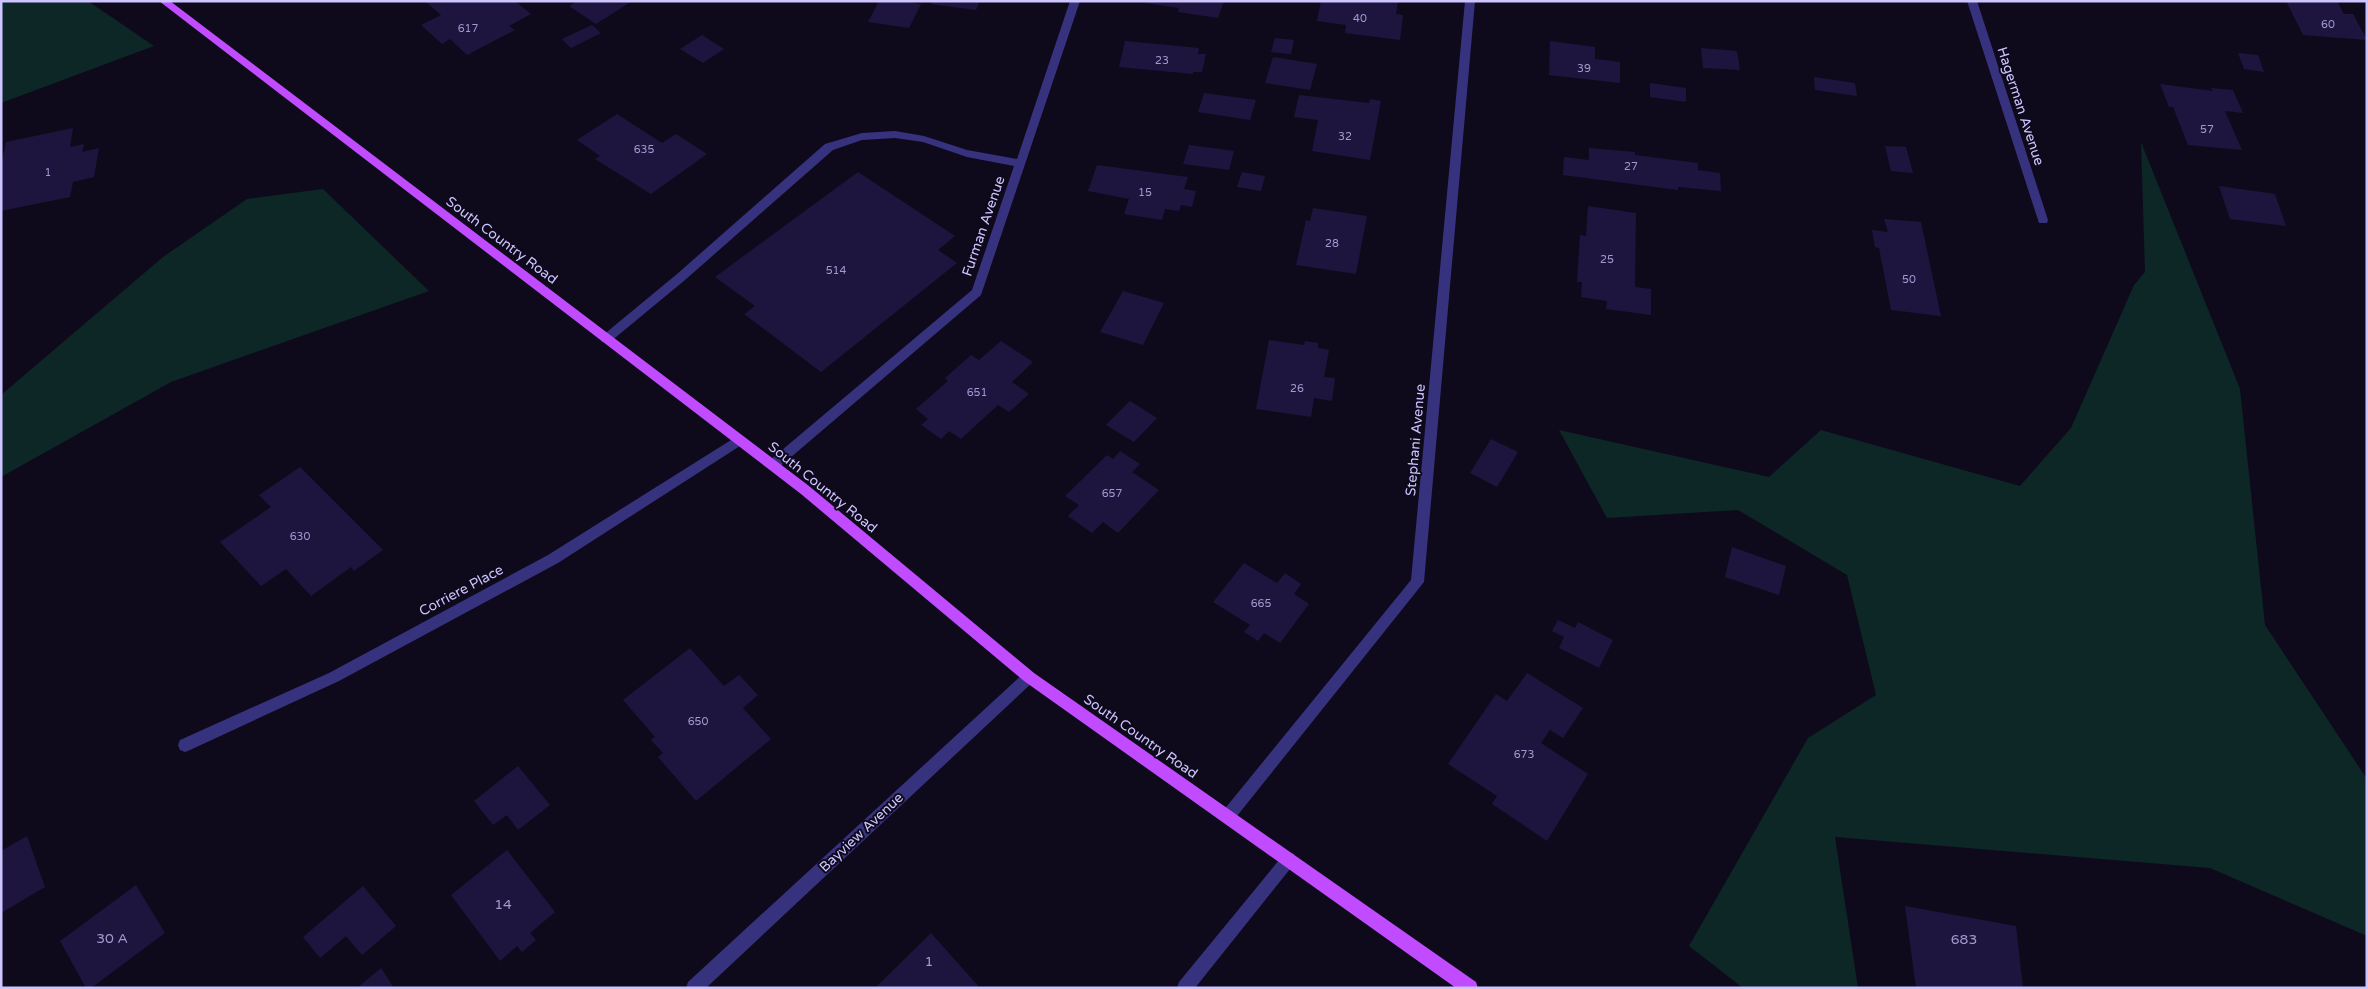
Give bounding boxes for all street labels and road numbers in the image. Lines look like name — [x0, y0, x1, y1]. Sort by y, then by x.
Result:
street label: Hagerman Avenue — [1993, 45, 2048, 168]
street label: Furman Avenue — [958, 174, 1009, 279]
street label: South Country Road — [443, 193, 561, 288]
street label: Stephani Avenue — [1402, 383, 1429, 497]
street label: South Country Road — [765, 438, 881, 537]
street label: Corriere Place — [416, 561, 506, 620]
street label: South Country Road — [1080, 691, 1201, 782]
street label: Bayview Avenue — [816, 789, 907, 876]

